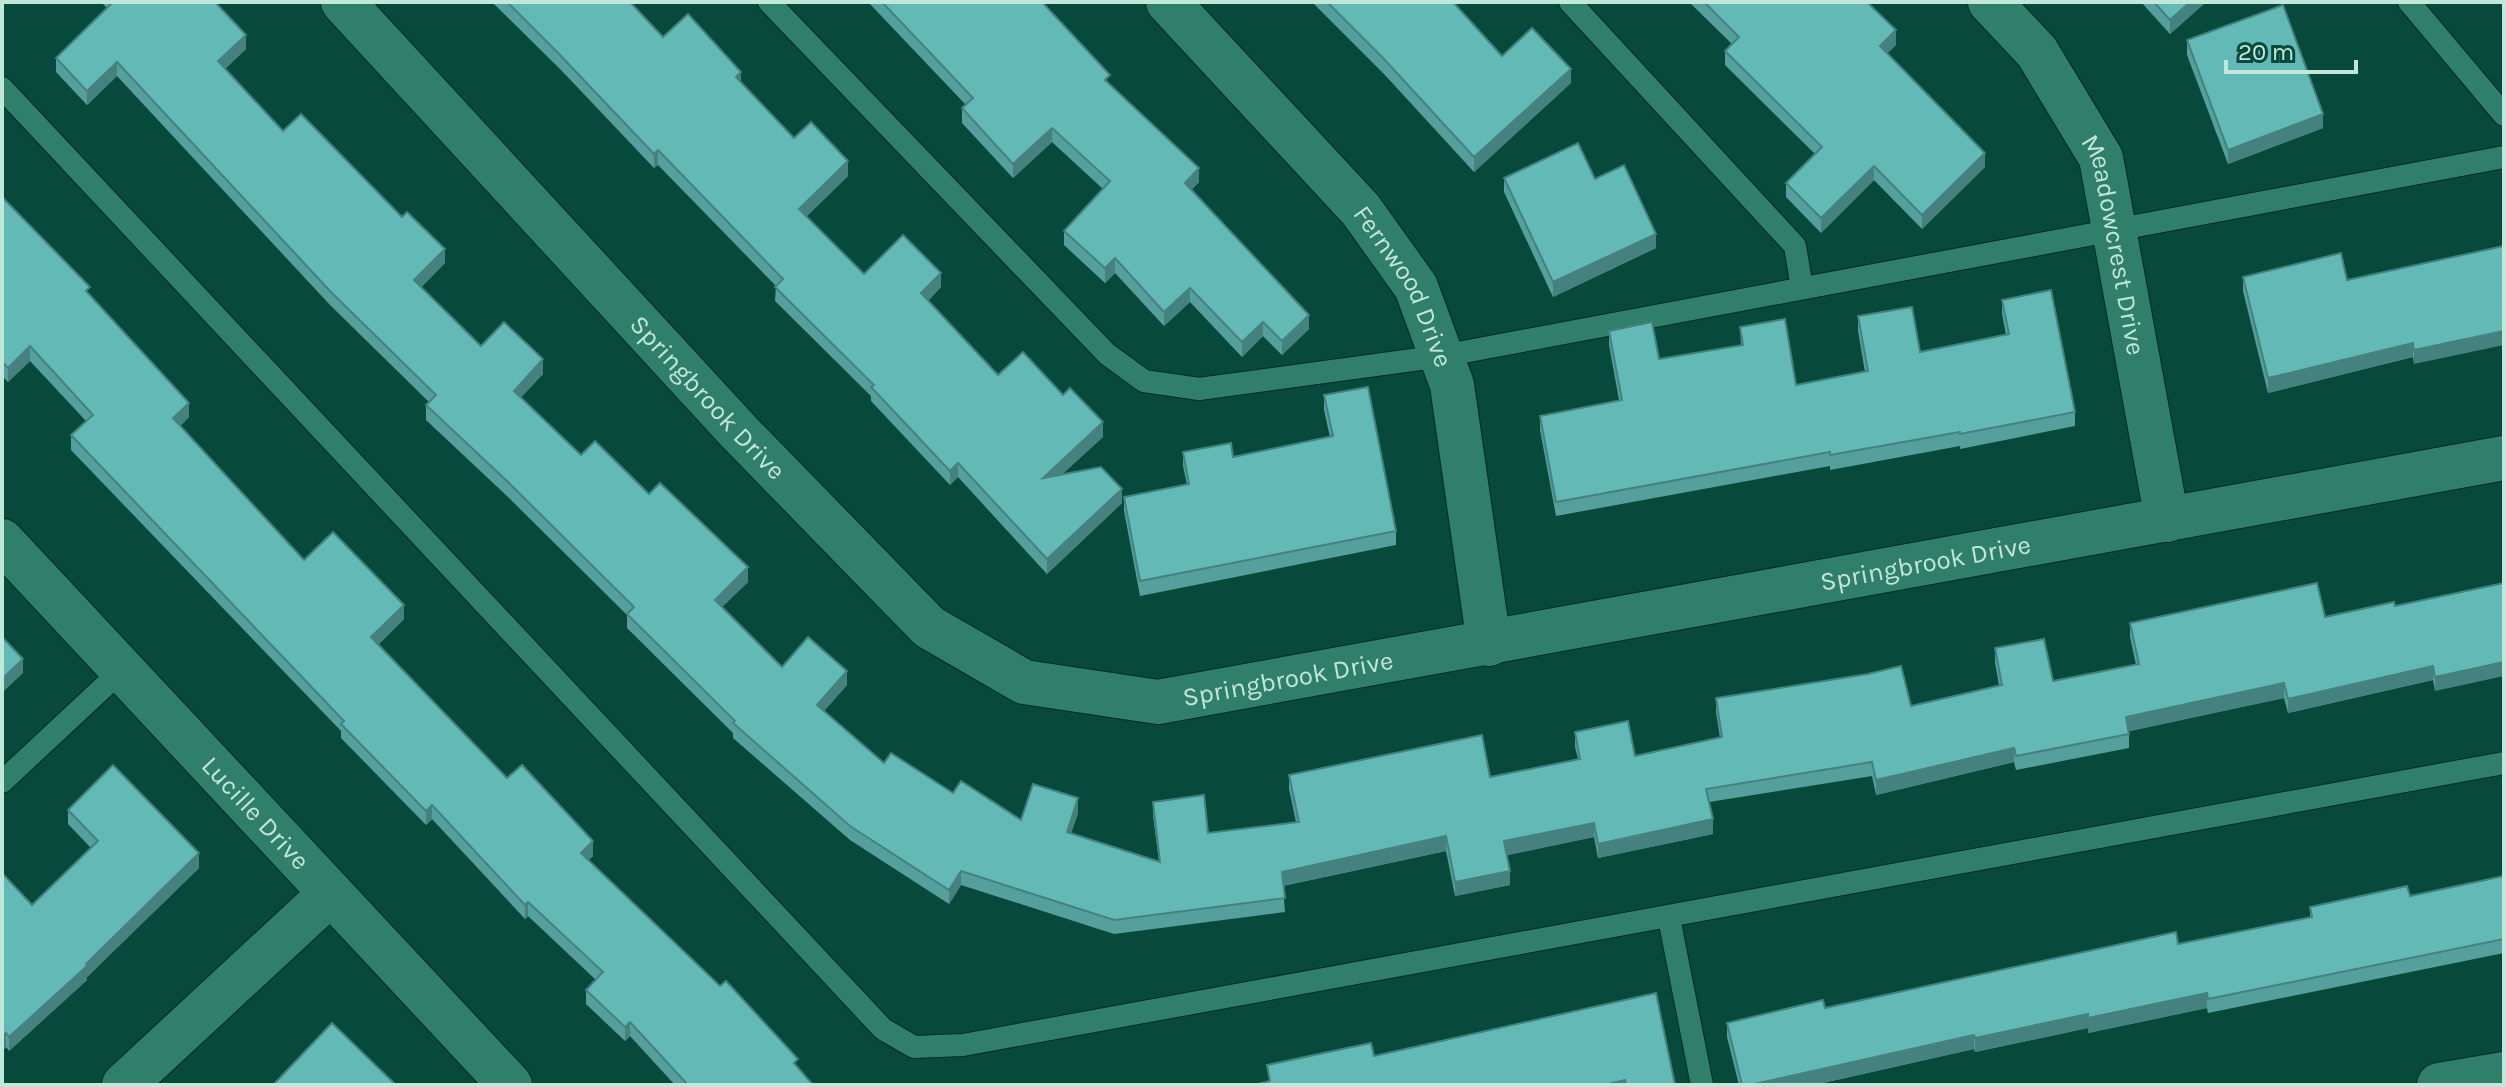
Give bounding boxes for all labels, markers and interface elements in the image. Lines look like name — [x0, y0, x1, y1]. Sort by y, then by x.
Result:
scale bar — [2226, 24, 2356, 74]
text: 20 m — [2238, 38, 2294, 66]
street label: Meadowcrest Drive — [2075, 129, 2152, 357]
street label: Fernwood Drive — [1347, 199, 1460, 371]
street label: Springbrook Drive — [624, 309, 792, 486]
street label: Springbrook Drive — [1818, 529, 2033, 597]
street label: Springbrook Drive — [1180, 644, 1396, 713]
street label: Lucille Drive — [195, 750, 316, 876]

